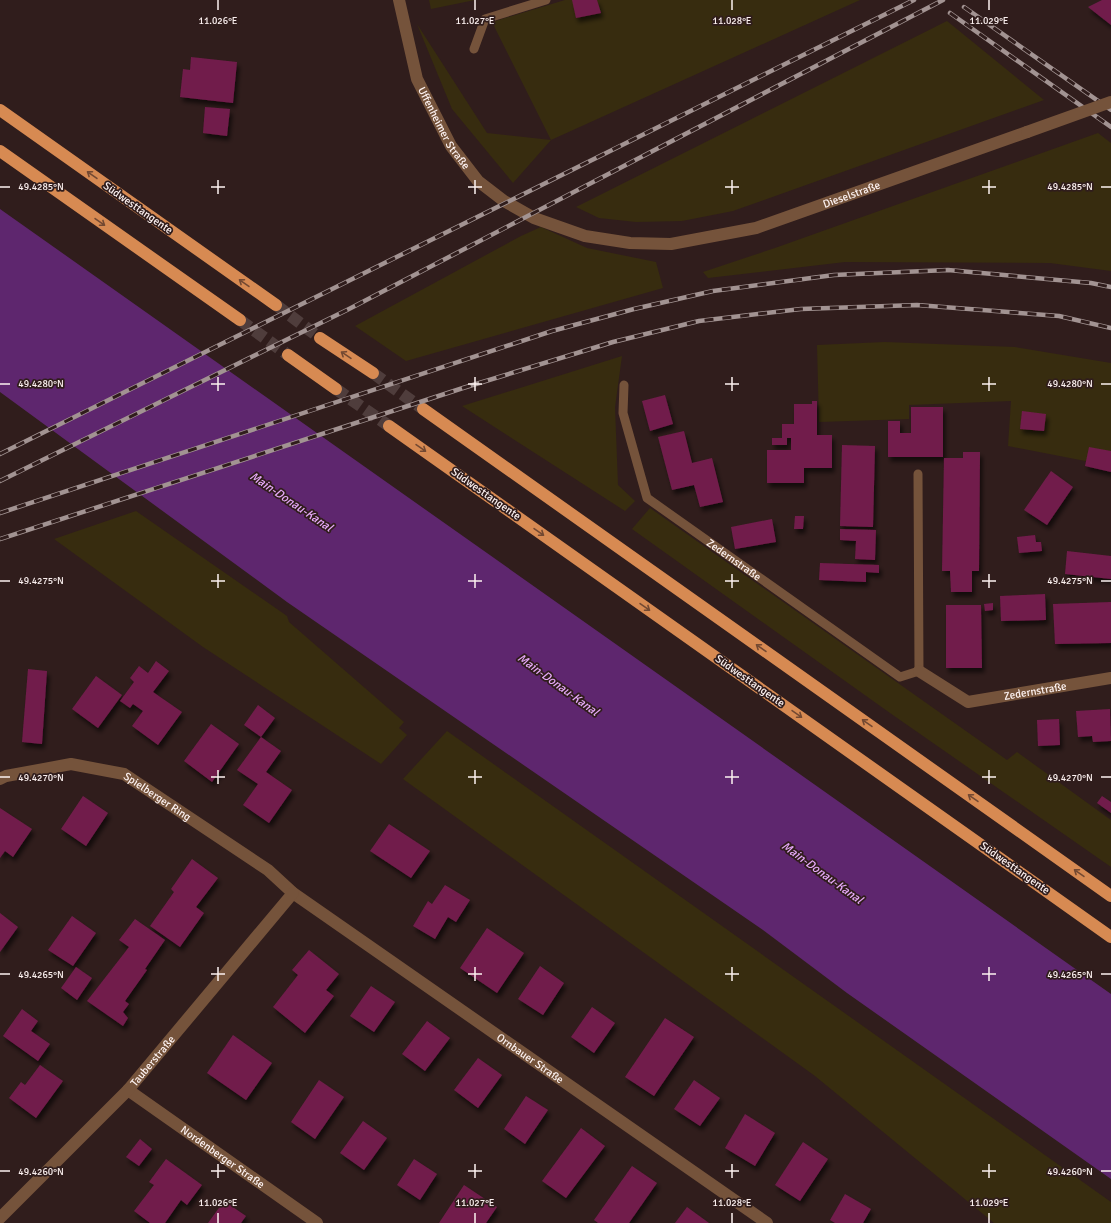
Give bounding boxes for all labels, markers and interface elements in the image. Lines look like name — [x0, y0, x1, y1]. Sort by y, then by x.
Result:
text: 11.026°E — [199, 15, 238, 27]
text: 11.027°E — [456, 15, 495, 27]
text: 11.028°E — [713, 15, 752, 27]
text: 11.029°E — [970, 15, 1009, 27]
street label: Uffenheimer Straße — [415, 84, 473, 172]
one-way arrow — [87, 171, 98, 179]
street label: Dieselstraße — [821, 178, 882, 210]
street label: Südwesttangente — [101, 179, 175, 237]
text: 49.4285°N — [18, 181, 64, 193]
text: 49.4285°N — [1047, 181, 1093, 193]
one-way arrow — [95, 218, 106, 226]
one-way arrow — [239, 279, 250, 287]
one-way arrow — [341, 351, 352, 360]
text: 49.4280°N — [18, 378, 64, 390]
text: 49.4280°N — [1047, 378, 1093, 390]
one-way arrow — [415, 444, 426, 452]
street label: Südwesttangente — [449, 465, 523, 523]
water label: Main-Donau-Kanal — [247, 469, 336, 536]
one-way arrow — [533, 528, 544, 536]
street label: Zedernstraße — [704, 536, 764, 583]
text: 49.4275°N — [18, 575, 64, 587]
text: 49.4275°N — [1047, 575, 1093, 587]
one-way arrow — [639, 603, 650, 611]
one-way arrow — [756, 644, 767, 652]
water label: Main-Donau-Kanal — [515, 651, 603, 720]
street label: Südwesttangente — [713, 652, 787, 710]
street label: Zedernstraße — [1003, 679, 1067, 702]
one-way arrow — [791, 710, 802, 718]
one-way arrow — [862, 719, 873, 727]
street label: Spielberger Ring — [121, 769, 194, 824]
text: 49.4270°N — [18, 772, 64, 784]
text: 49.4270°N — [1047, 772, 1093, 784]
one-way arrow — [968, 794, 979, 802]
water label: Main-Donau-Kanal — [779, 839, 867, 908]
street label: Südwesttangente — [978, 839, 1052, 897]
one-way arrow — [1074, 869, 1085, 877]
text: 49.4265°N — [18, 969, 64, 981]
text: 49.4265°N — [1047, 969, 1093, 981]
street label: Ornbauer Straße — [494, 1030, 566, 1086]
street label: Tauberstraße — [127, 1033, 177, 1089]
street label: Nordenberger Straße — [178, 1123, 267, 1191]
text: 49.4260°N — [18, 1166, 64, 1178]
text: 49.4260°N — [1047, 1166, 1093, 1178]
text: 11.026°E — [199, 1197, 238, 1209]
text: 11.027°E — [456, 1197, 495, 1209]
text: 11.028°E — [713, 1197, 752, 1209]
text: 11.029°E — [970, 1197, 1009, 1209]

